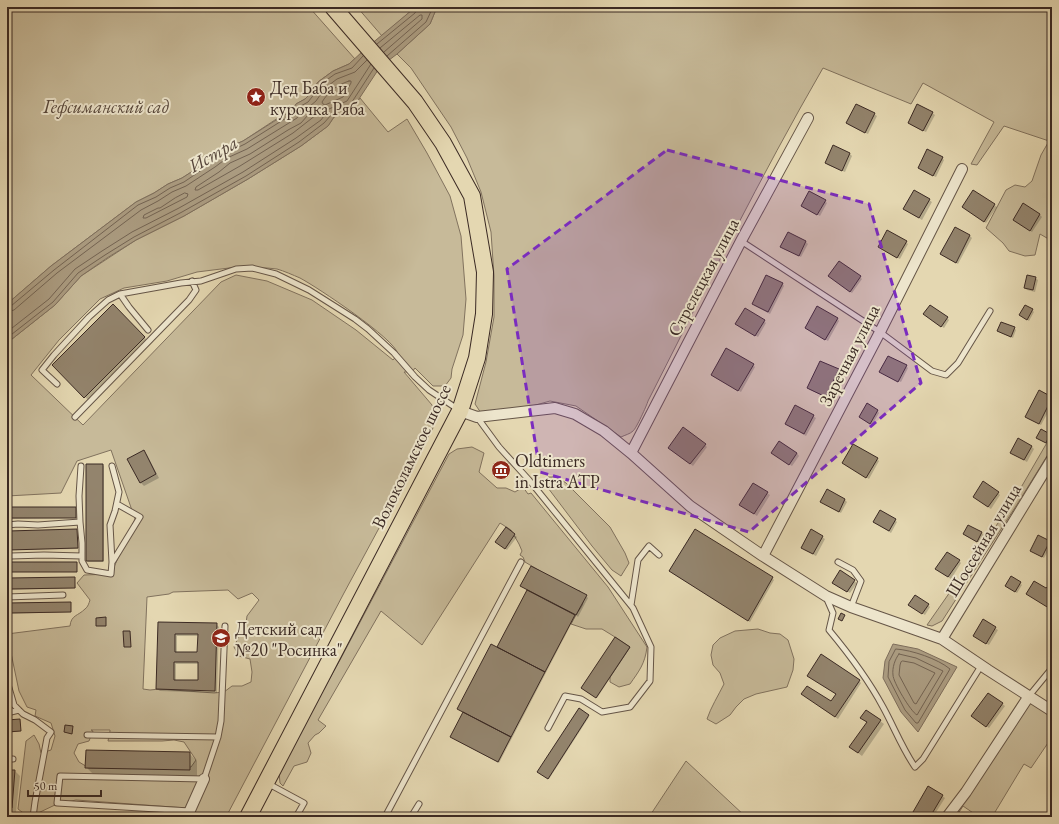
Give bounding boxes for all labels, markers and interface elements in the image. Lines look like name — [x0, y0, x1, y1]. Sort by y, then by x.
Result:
place label: Дед Баба и курочка Ряба — [270, 76, 366, 120]
place icon: Дед Баба и курочка Ряба — [245, 86, 267, 108]
park label: Гефсиманский сад — [42, 95, 170, 119]
water label: Истра — [183, 130, 242, 179]
street label: Стрелецкая улица — [662, 213, 744, 340]
street label: Заречная улица — [814, 300, 885, 410]
street label: Волоколамское шоссе — [366, 380, 456, 532]
place label: Oldtimers in Istra ATP — [515, 449, 600, 493]
museum icon: Oldtimers in Istra ATP — [490, 459, 512, 481]
street label: Шоссейная улица — [940, 478, 1026, 601]
place label: Детский сад №20 "Росинка" — [235, 617, 343, 661]
school or university icon: Детский сад №20 "Росинка" — [210, 627, 232, 649]
scale bar — [28, 772, 101, 798]
text: 50 m — [34, 778, 58, 794]

